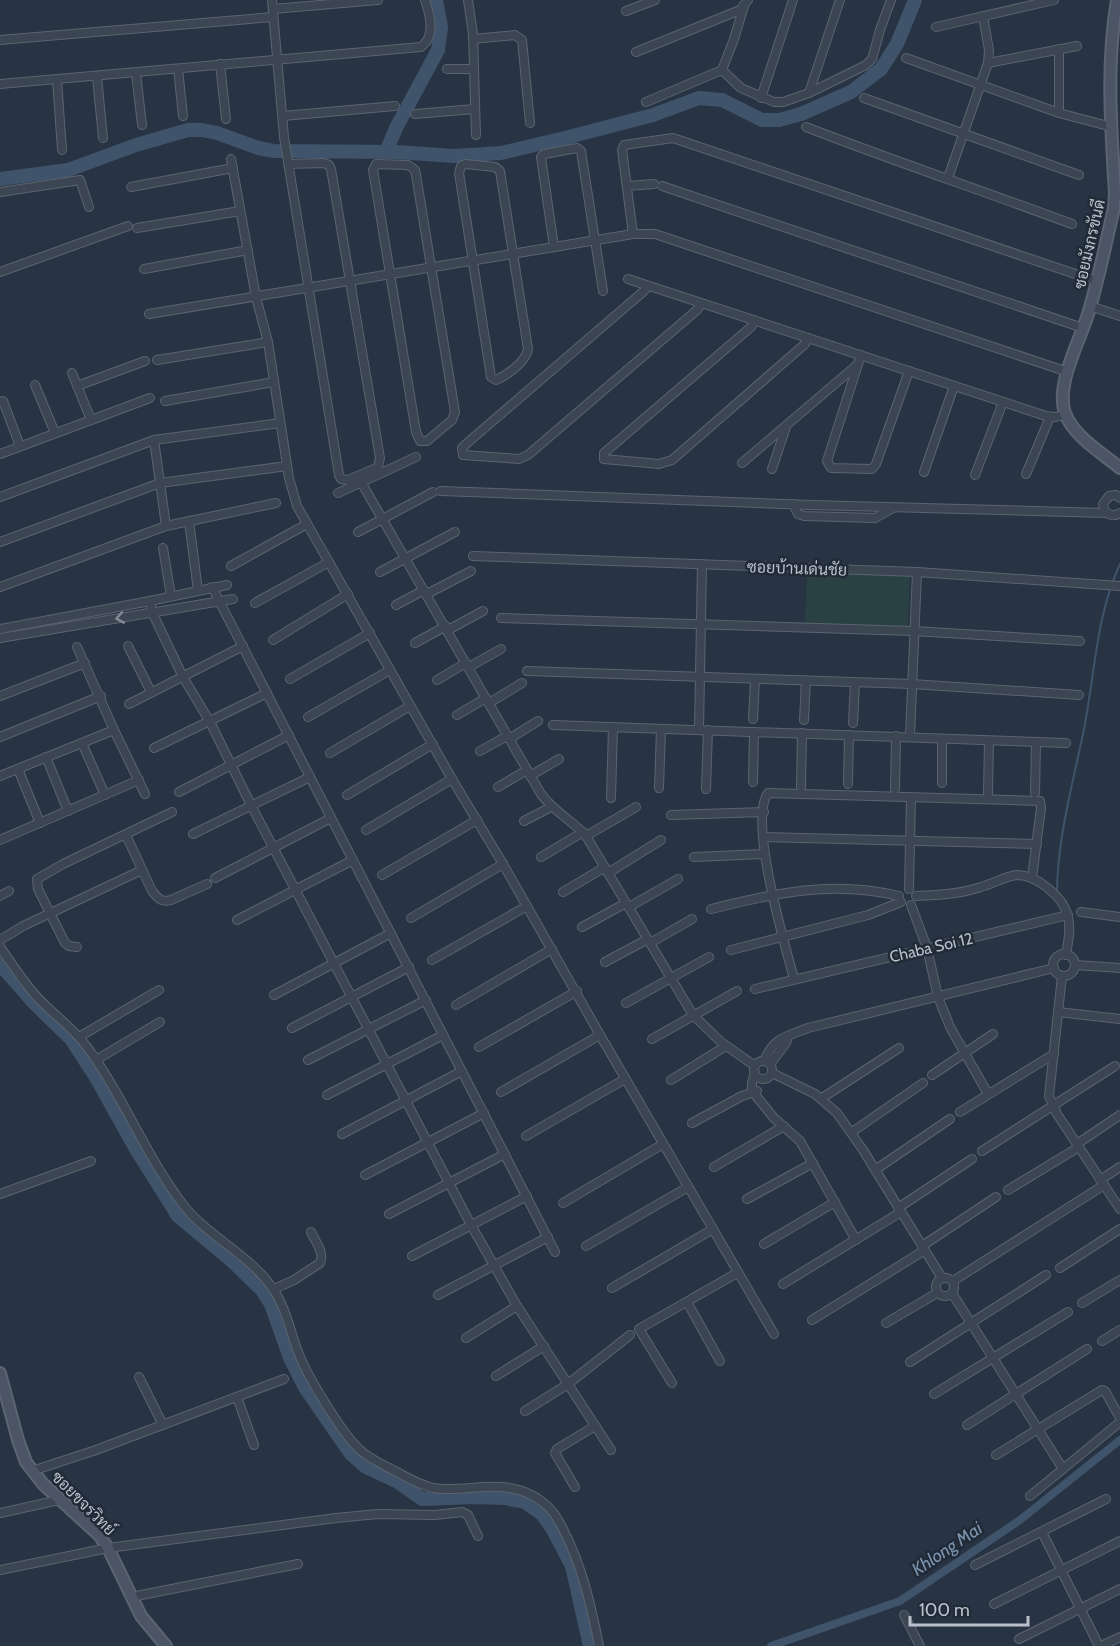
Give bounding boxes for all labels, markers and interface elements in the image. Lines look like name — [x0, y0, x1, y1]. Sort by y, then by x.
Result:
street label: ซอยมังกรขันดี — [1068, 197, 1109, 291]
street label: ซอยบ้านเด่นชัย — [747, 556, 847, 580]
one-way arrow — [115, 611, 125, 623]
street label: Chaba Soi 12 — [888, 929, 975, 966]
street label: ซอยขจรวิทย์ — [48, 1465, 122, 1539]
water label: Khlong Mai — [907, 1517, 987, 1581]
scale bar — [910, 1589, 1028, 1627]
text: 100 m — [919, 1599, 970, 1621]

